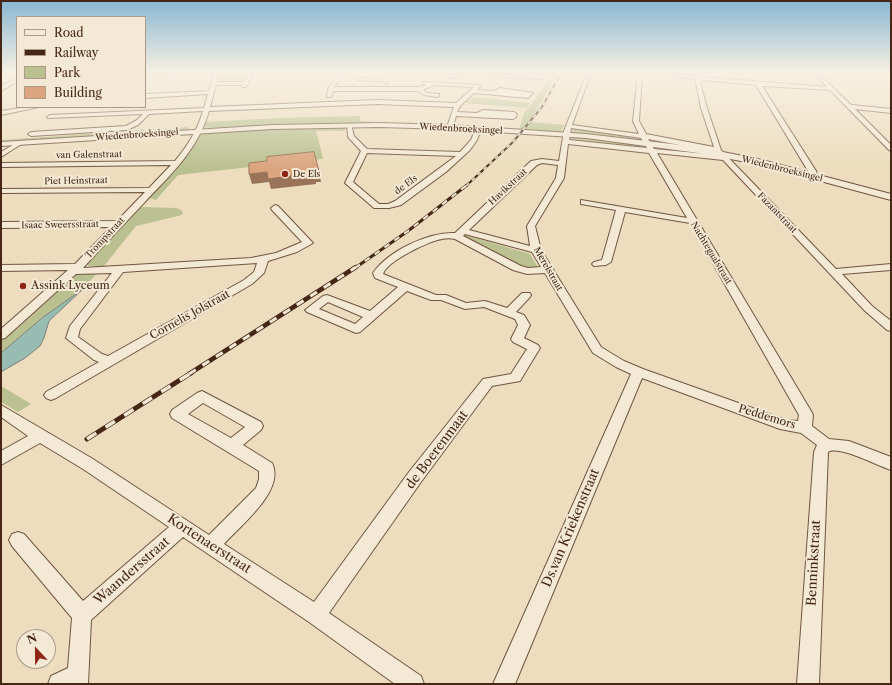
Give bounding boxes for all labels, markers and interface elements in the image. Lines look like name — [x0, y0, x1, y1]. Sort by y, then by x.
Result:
legend — [16, 16, 146, 108]
text: Road — [54, 25, 84, 40]
text: Railway — [54, 45, 99, 60]
text: Park — [54, 65, 80, 80]
text: Building — [54, 85, 102, 100]
street label: Wiedenbroeksingel — [419, 121, 503, 137]
street label: Wiedenbroeksingel — [95, 127, 179, 143]
street label: van Galenstraat — [56, 149, 122, 161]
street label: Wiedenbroeksingel — [740, 154, 824, 184]
street label: Havikstraat — [487, 167, 529, 207]
marker: De Els — [280, 169, 290, 179]
place label: De Els — [293, 169, 321, 179]
street label: de Els — [392, 173, 420, 197]
street label: Piet Heinstraat — [44, 175, 108, 187]
street label: Fazantstraat — [755, 191, 799, 235]
street label: Trompstraat — [83, 215, 127, 261]
street label: Isaac Sweersstraat — [21, 219, 99, 231]
street label: Nachtegaalstraat — [688, 220, 734, 286]
street label: Merelstraat — [531, 245, 565, 293]
place label: Assink Lyceum — [31, 279, 110, 293]
marker: Assink Lyceum — [18, 281, 28, 291]
street label: Cornelis Jolstraat — [148, 287, 232, 343]
street label: Peddemors — [737, 402, 797, 432]
street label: de Boerenmaat — [402, 408, 472, 492]
street label: Ds.van Kriekenstraat — [539, 466, 603, 590]
street label: Kortenaerstraat — [164, 511, 254, 577]
street label: Benninkstraat — [804, 520, 824, 606]
street label: Waandersstraat — [91, 534, 173, 608]
north arrow — [16, 629, 56, 669]
text: N — [25, 631, 39, 647]

